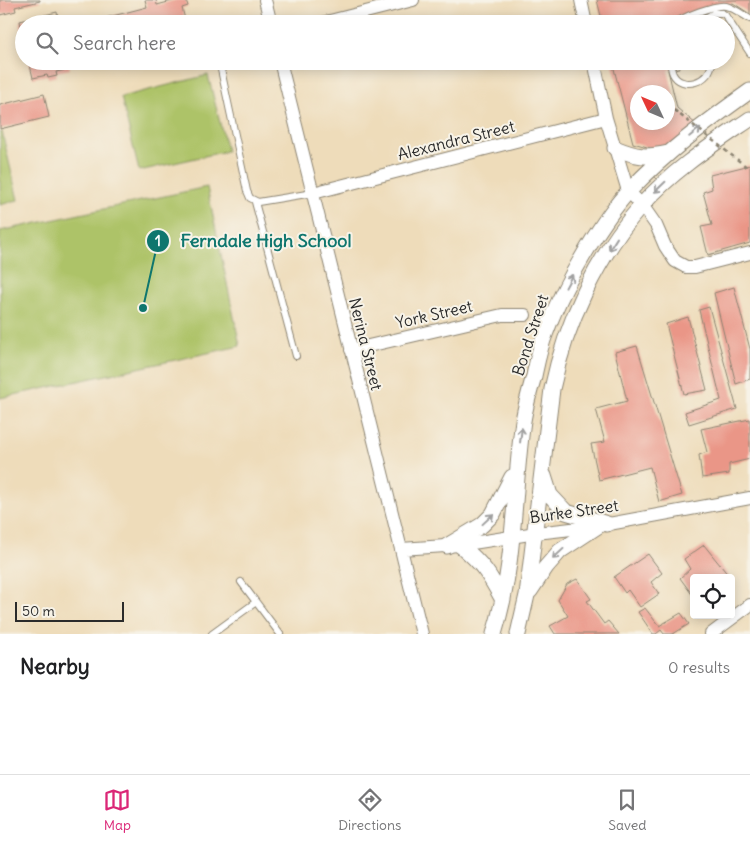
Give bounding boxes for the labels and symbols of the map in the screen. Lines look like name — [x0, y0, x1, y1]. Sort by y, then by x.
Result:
north arrow — [630, 85, 675, 130]
street label: Alexandra Street — [395, 116, 517, 164]
one-way arrow — [688, 126, 701, 137]
one-way arrow — [654, 181, 666, 194]
callout: Ferndale High School — [145, 224, 361, 257]
text: Ferndale High School — [180, 229, 352, 252]
text: 1 — [155, 231, 161, 250]
one-way arrow — [608, 237, 618, 251]
one-way arrow — [564, 274, 574, 288]
street label: Bond Street — [507, 291, 553, 378]
street label: York Street — [394, 295, 475, 333]
street label: Nerina Street — [345, 296, 387, 393]
one-way arrow — [516, 427, 526, 443]
street label: Burke Street — [528, 495, 620, 527]
one-way arrow — [481, 513, 494, 525]
one-way arrow — [552, 548, 565, 560]
scale bar — [15, 599, 124, 622]

